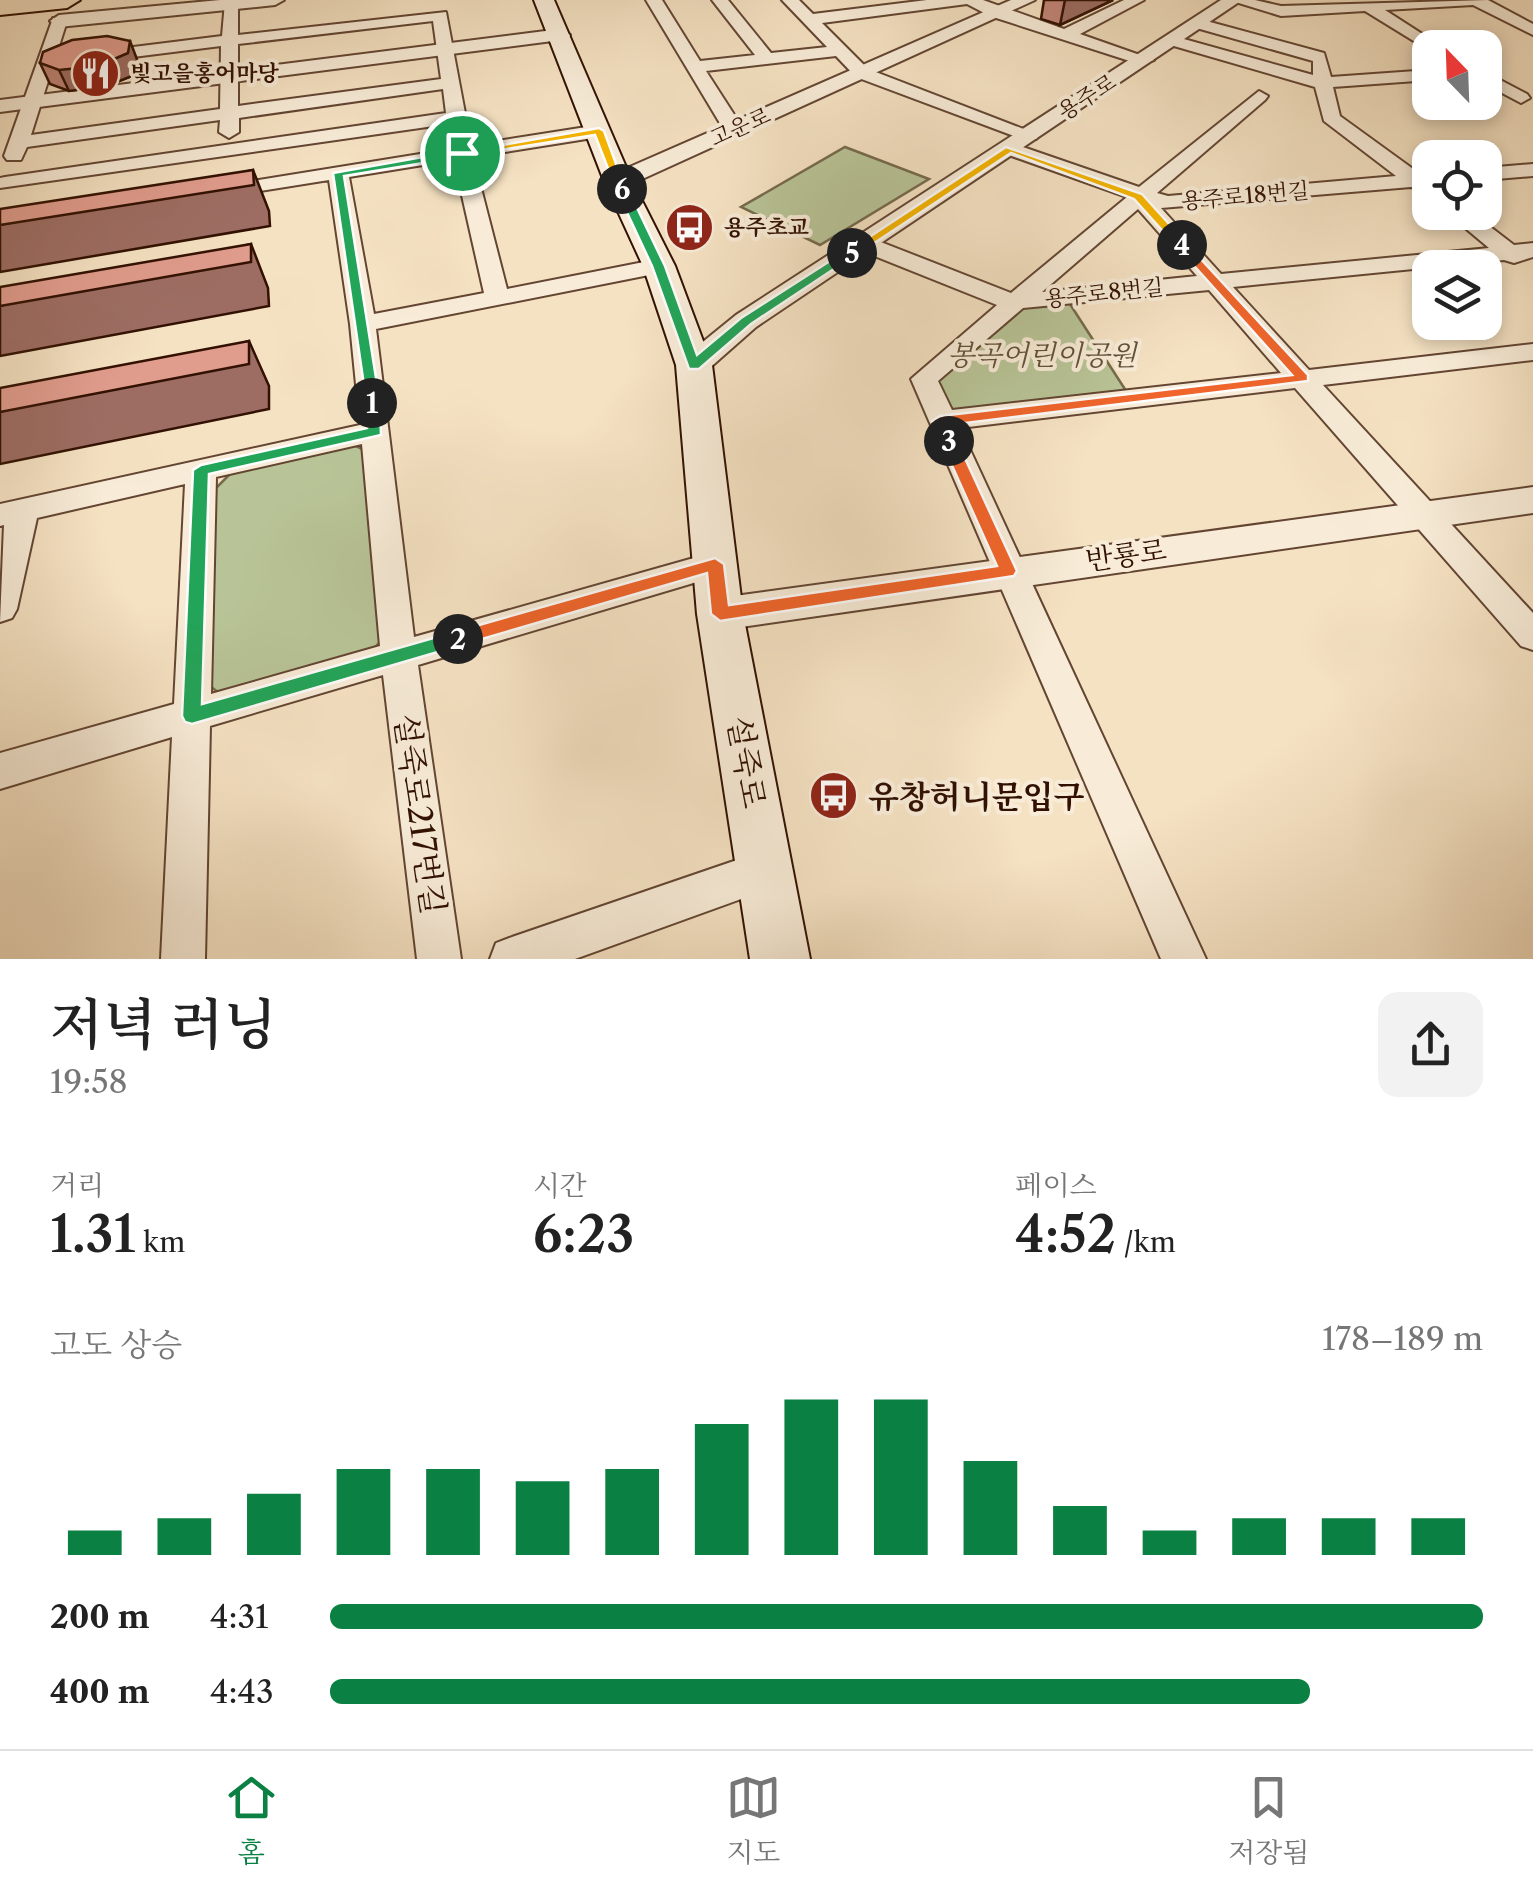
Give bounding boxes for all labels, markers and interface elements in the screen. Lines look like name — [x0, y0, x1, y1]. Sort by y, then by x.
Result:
north arrow — [1412, 30, 1502, 120]
map controls — [1412, 30, 1502, 340]
restaurant icon: 빛고을홍어마당 — [69, 47, 121, 99]
place label: 빛고을홍어마당 — [130, 60, 280, 87]
street label: 용주로 — [1053, 68, 1121, 126]
street label: 고운로 — [705, 102, 775, 152]
pin — [420, 111, 505, 196]
icon: arrive — [435, 126, 490, 181]
button: locate — [1412, 140, 1502, 230]
pin: 6 — [597, 164, 647, 214]
text: 6 — [614, 172, 630, 206]
street label: 용주로18번길 — [1180, 177, 1310, 215]
bus stop icon: 용주초교 — [663, 201, 715, 253]
place label: 용주초교 — [724, 214, 809, 241]
pin: 4 — [1157, 220, 1207, 270]
pin: 5 — [827, 228, 877, 278]
text: 4 — [1174, 228, 1190, 262]
text: 5 — [844, 236, 860, 270]
button: layers — [1412, 250, 1502, 340]
street label: 용주로8번길 — [1043, 273, 1165, 313]
park label: 봉곡어린이공원 — [947, 338, 1139, 372]
pin: 1 — [347, 378, 397, 428]
text: 1 — [366, 386, 378, 420]
pin: 3 — [924, 416, 974, 466]
text: 3 — [941, 424, 957, 458]
street label: 반룡로 — [1083, 533, 1169, 577]
pin: 2 — [433, 614, 483, 664]
text: 2 — [450, 622, 466, 656]
street label: 설죽로217번길 — [387, 711, 453, 917]
street label: 설죽로 — [720, 713, 774, 811]
bus stop icon: 유창허니문입구 — [807, 770, 859, 822]
place label: 유창허니문입구 — [868, 777, 1084, 816]
text: 저녁 러닝 — [50, 991, 277, 1058]
button: share — [1378, 992, 1483, 1097]
text: 19:58 — [50, 1062, 128, 1101]
text: 거리 — [50, 1168, 104, 1202]
text: 시간 — [533, 1168, 587, 1202]
text: 페이스 — [1015, 1168, 1096, 1202]
text: 1.31 — [50, 1203, 136, 1265]
text: 6:23 — [533, 1203, 634, 1265]
text: 4:52 — [1015, 1203, 1116, 1265]
text: km — [136, 1225, 185, 1259]
text: /km — [1116, 1225, 1176, 1259]
text: 178–189 m — [1322, 1319, 1483, 1358]
text: 고도 상승 — [50, 1325, 182, 1364]
text: 200 m — [50, 1597, 150, 1636]
text: 4:31 — [210, 1597, 269, 1636]
text: 400 m — [50, 1672, 150, 1711]
text: 4:43 — [210, 1672, 274, 1711]
tab: 홈 — [224, 1770, 279, 1870]
tab: 지도 — [726, 1770, 781, 1870]
tab: 저장됨 — [1228, 1770, 1309, 1870]

